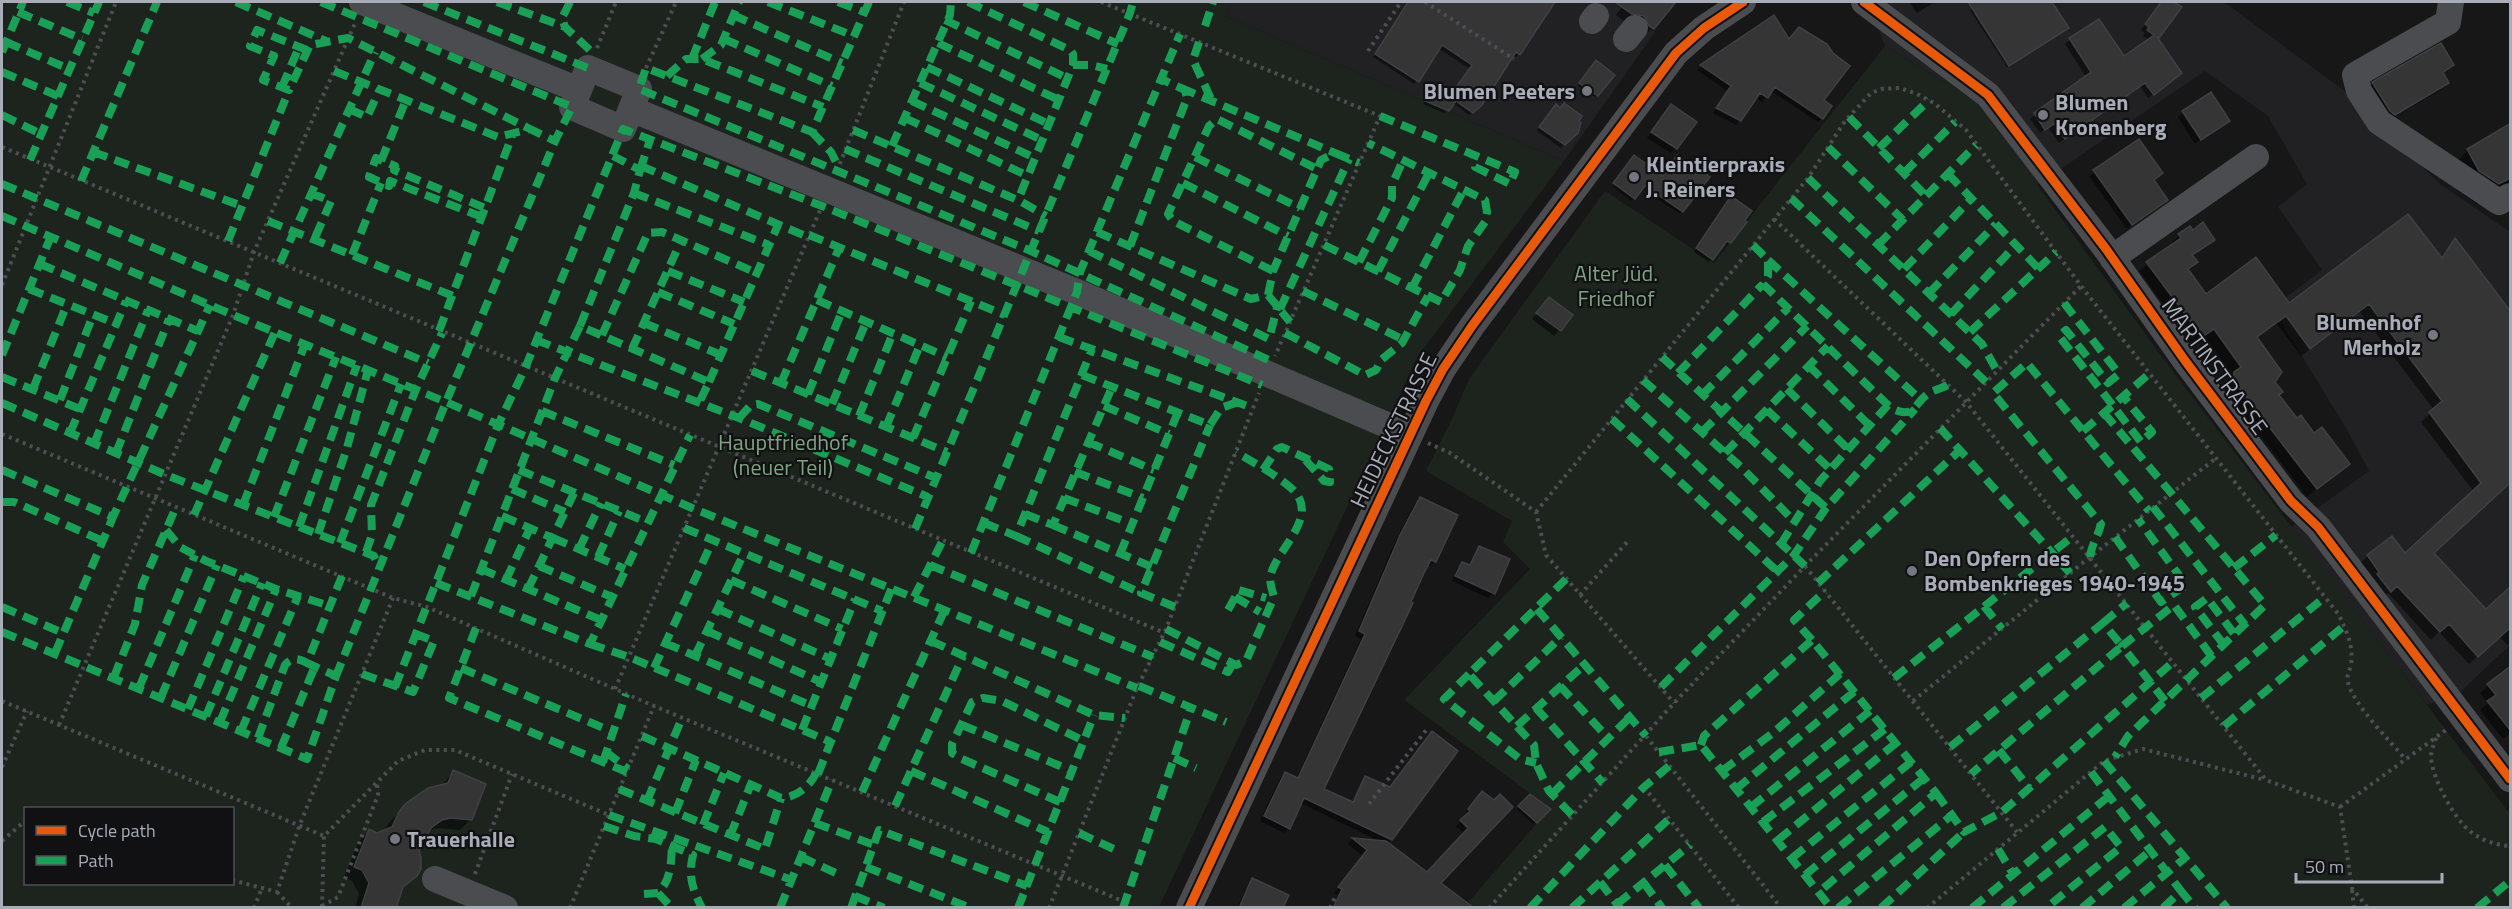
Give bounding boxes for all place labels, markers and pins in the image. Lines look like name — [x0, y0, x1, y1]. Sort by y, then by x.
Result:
place label: Blumen Peeters — [1424, 74, 1575, 108]
marker: Blumen Peeters — [1580, 84, 1594, 98]
place label: Blumen Kronenberg — [2055, 85, 2167, 144]
marker: Blumen Kronenberg — [2036, 108, 2050, 122]
place label: Kleintierpraxis J. Reiners — [1646, 147, 1785, 206]
marker: Kleintierpraxis J. Reiners — [1627, 170, 1641, 184]
place label: Blumenhof Merholz — [2316, 305, 2421, 364]
marker: Blumenhof Merholz — [2426, 328, 2440, 342]
place label: Den Opfern des Bombenkrieges 1940-1945 — [1924, 541, 2185, 600]
marker: Den Opfern des Bombenkrieges 1940-1945 — [1905, 564, 1919, 578]
place label: Trauerhalle — [407, 822, 515, 856]
marker: Trauerhalle — [388, 832, 402, 846]

